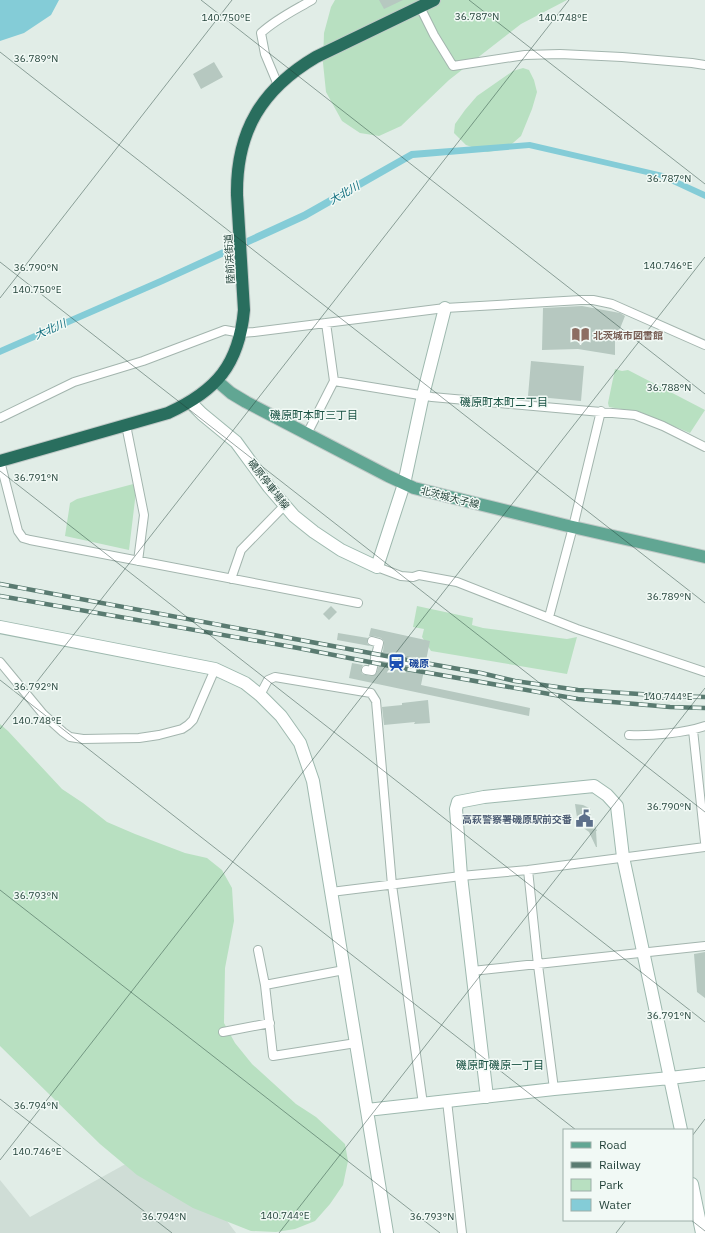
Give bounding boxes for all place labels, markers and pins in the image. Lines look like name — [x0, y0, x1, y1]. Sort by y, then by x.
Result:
library icon: 北茨城市図書館 — [570, 325, 590, 345]
place label: 北茨城市図書館 — [593, 329, 663, 342]
station icon: 磯原 — [386, 653, 406, 673]
place label: 磯原 — [409, 657, 429, 670]
public building icon: 高萩警察署磯原駅前交番 — [575, 809, 595, 829]
place label: 高萩警察署磯原駅前交番 — [462, 813, 572, 826]

